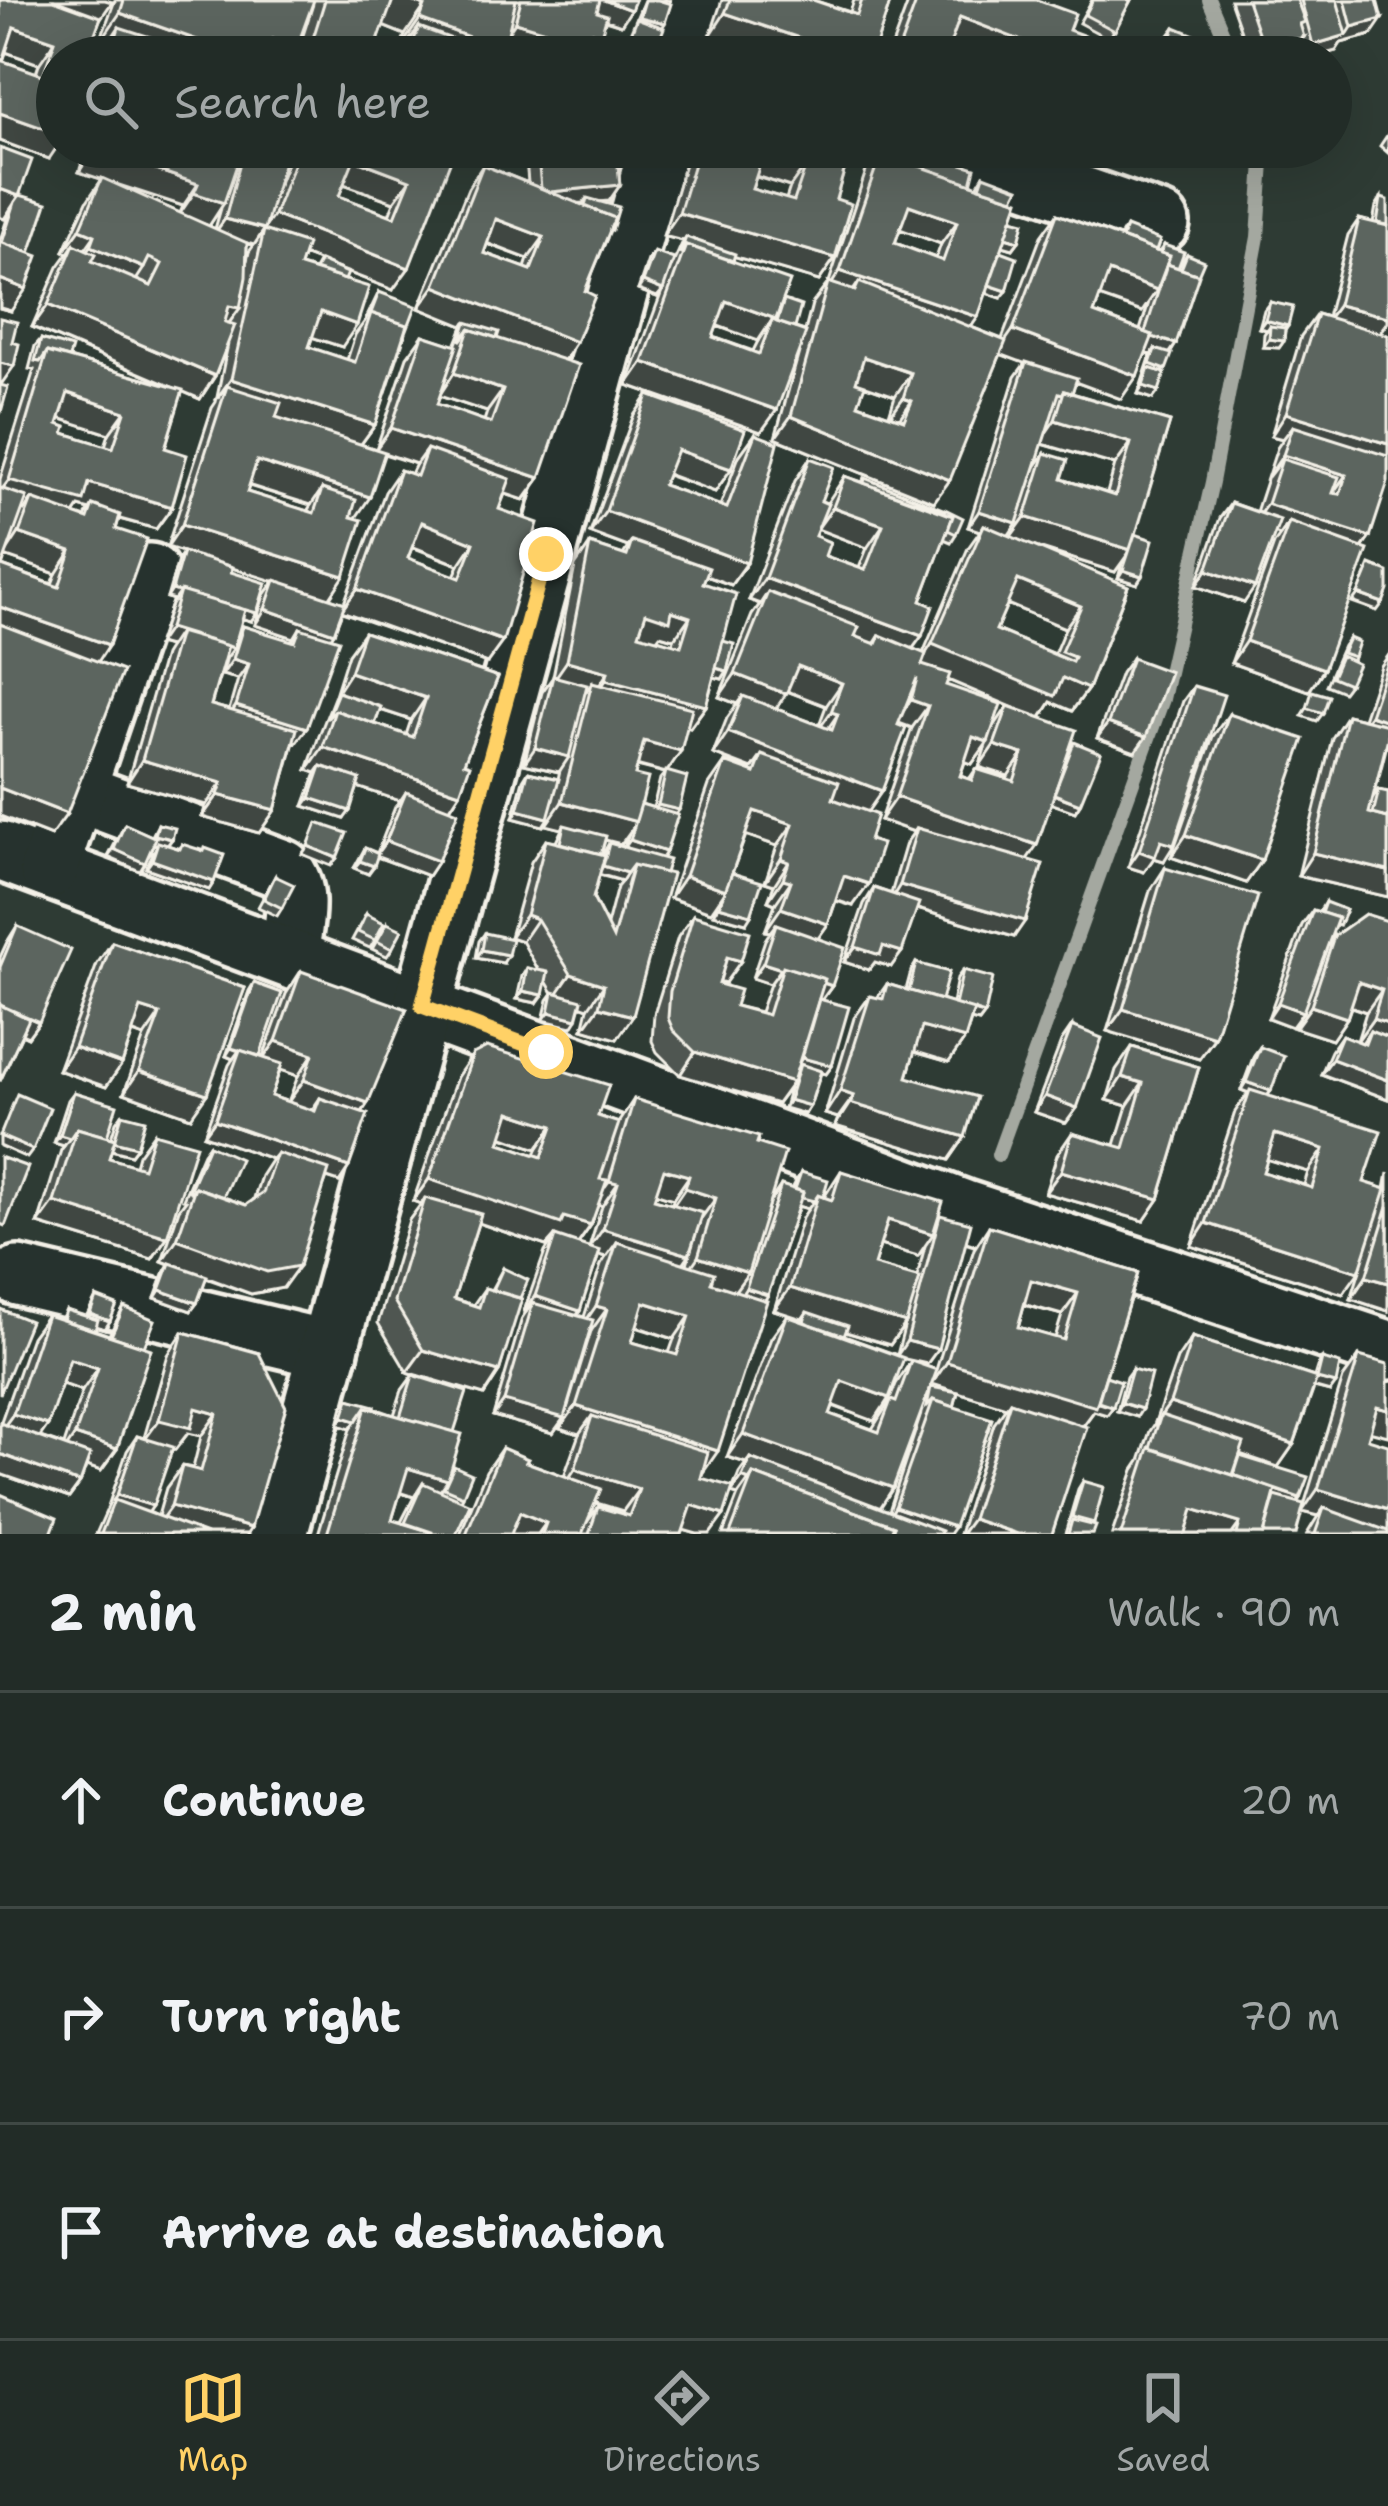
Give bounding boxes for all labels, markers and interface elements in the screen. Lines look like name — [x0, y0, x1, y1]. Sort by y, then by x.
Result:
search box — [36, 36, 1352, 168]
icon: search — [78, 69, 144, 135]
text: Search here — [174, 72, 431, 132]
route end — [519, 527, 573, 581]
route start — [519, 1025, 573, 1079]
text: 2 min — [48, 1578, 197, 1646]
text: Walk · 90 m — [1107, 1586, 1340, 1638]
icon: ahead — [48, 1767, 114, 1833]
text: Continue — [162, 1770, 366, 1830]
text: 20 m — [1240, 1774, 1340, 1826]
icon: right — [48, 1983, 114, 2049]
text: Turn right — [162, 1986, 401, 2046]
text: 70 m — [1239, 1990, 1340, 2042]
icon: arrive — [48, 2199, 114, 2265]
text: Arrive at destination — [162, 2202, 665, 2262]
tab: Map — [178, 2365, 248, 2482]
tab: Directions — [604, 2365, 761, 2482]
tab: Saved — [1117, 2365, 1210, 2482]

